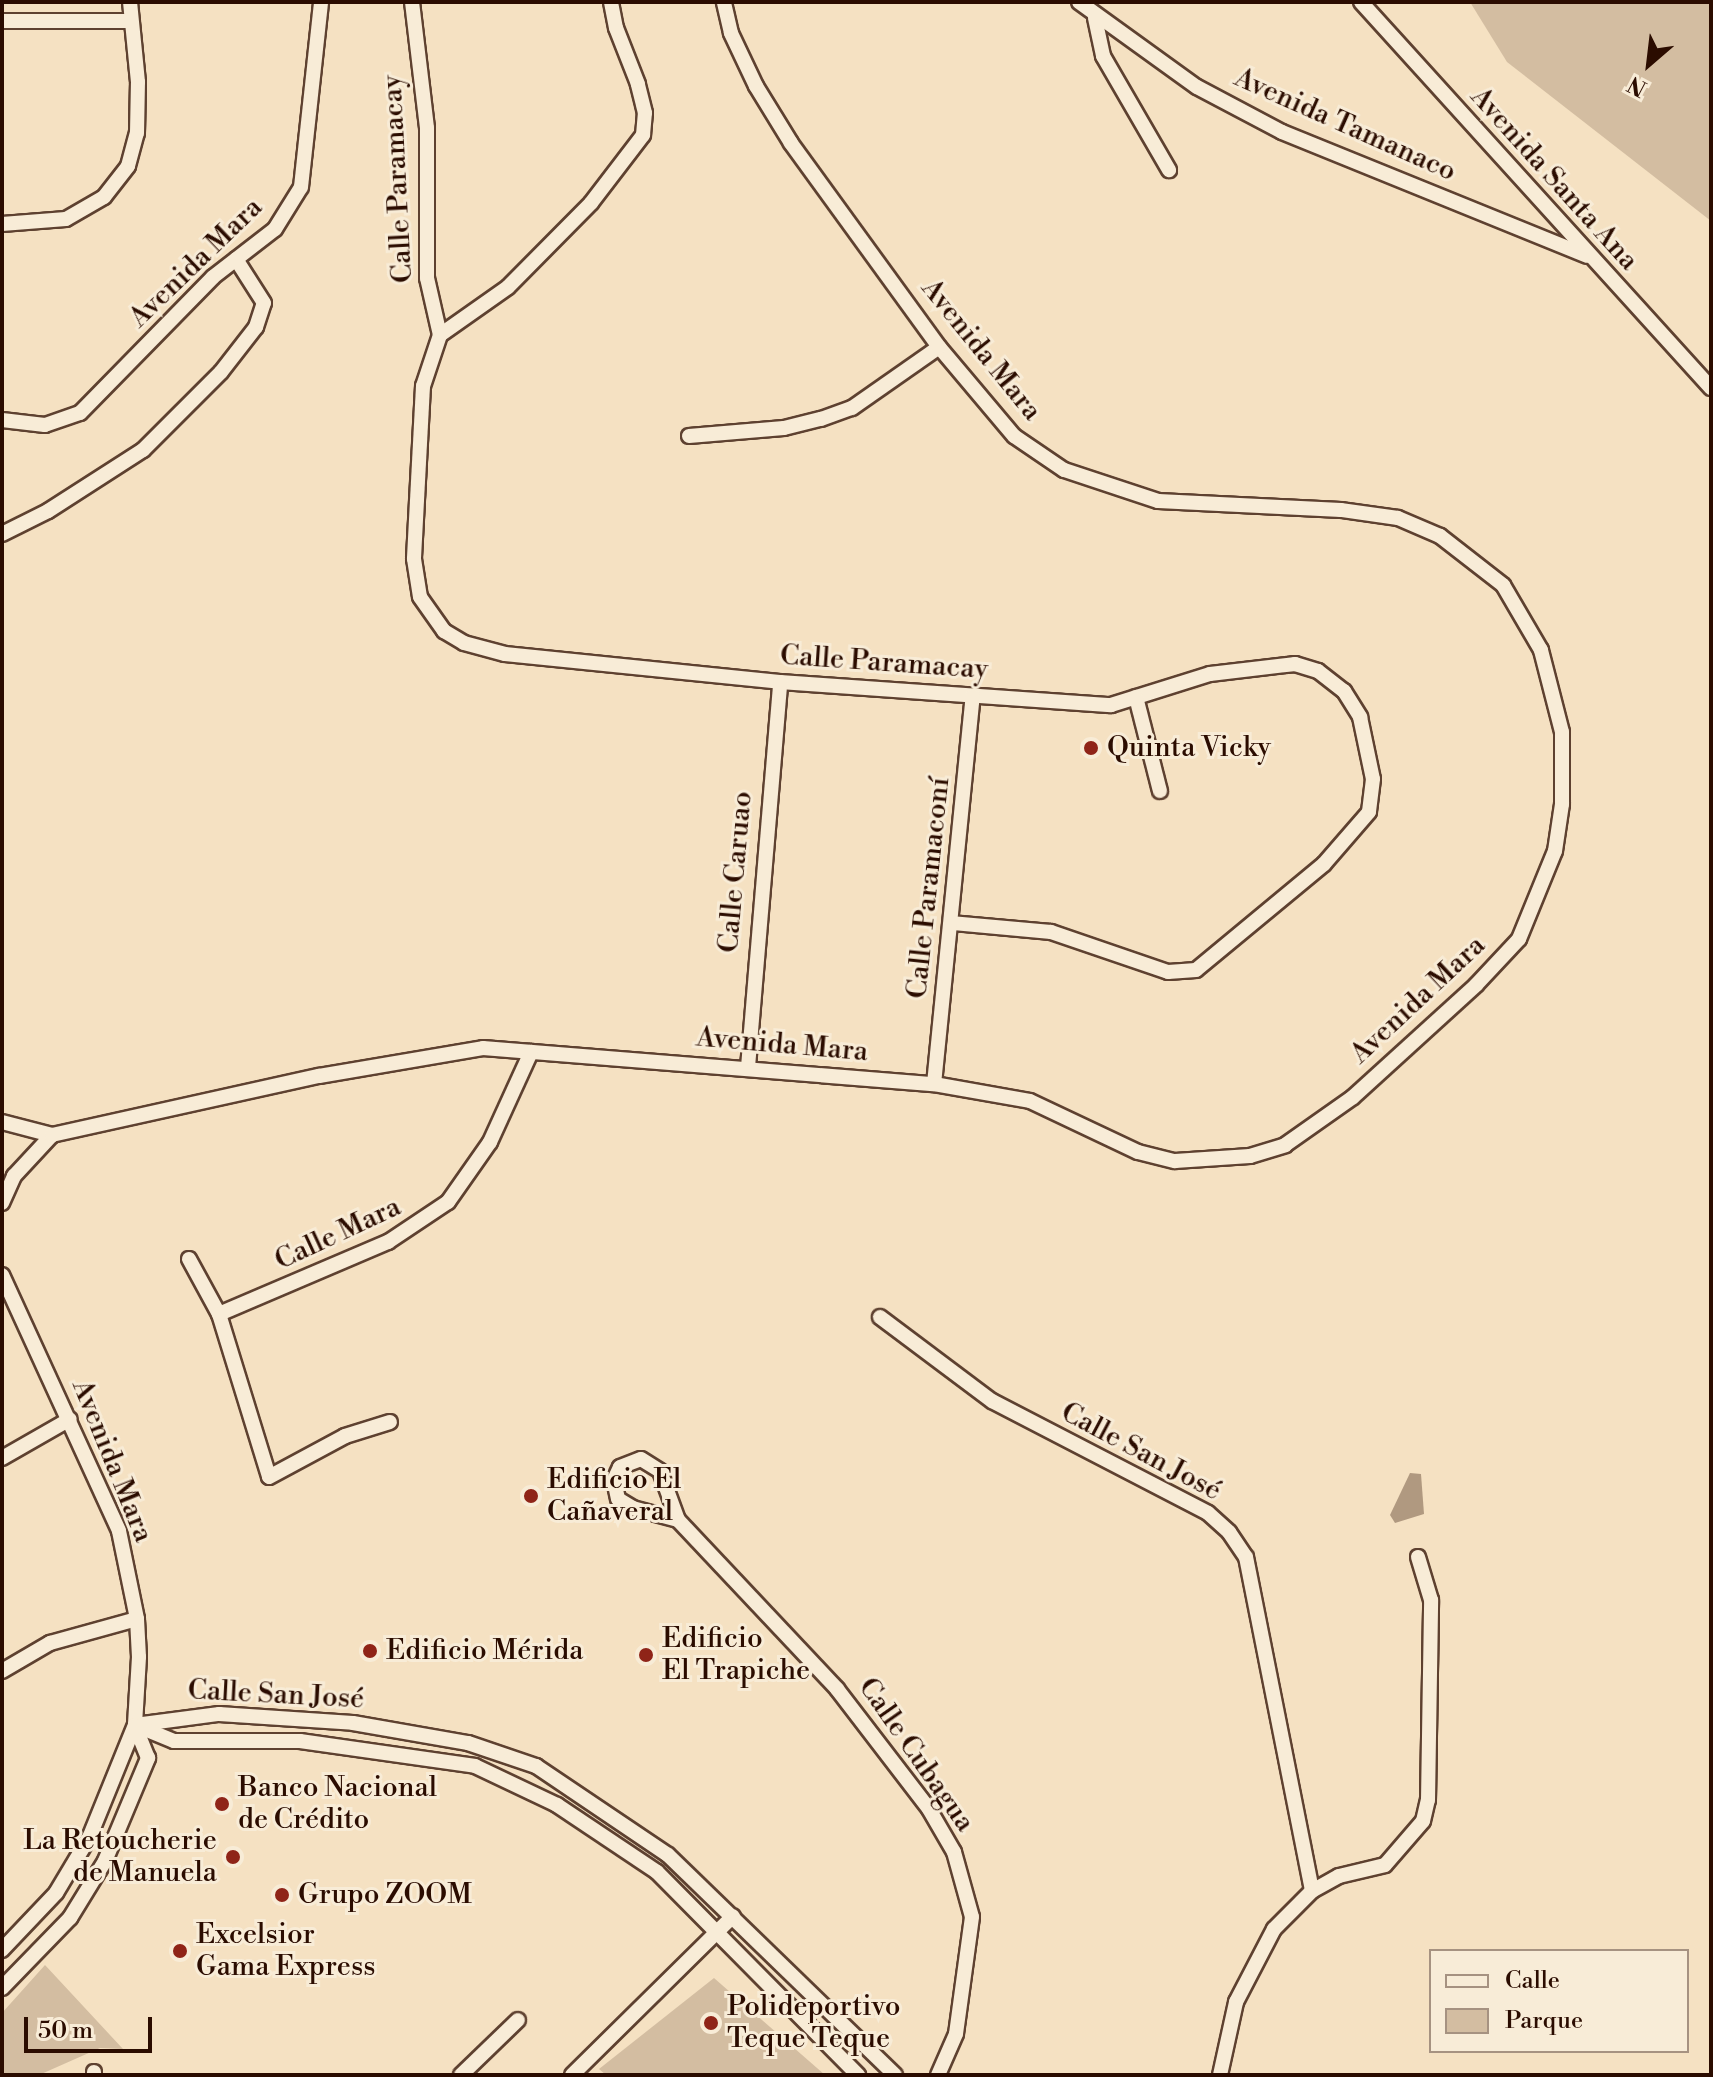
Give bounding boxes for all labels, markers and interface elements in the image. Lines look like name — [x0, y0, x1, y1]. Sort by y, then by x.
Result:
north arrow — [1609, 24, 1689, 104]
street label: Avenida Tamanaco — [1229, 61, 1461, 189]
text: N — [1623, 70, 1652, 102]
street label: Calle Paramacay — [376, 74, 420, 284]
street label: Avenida Santa Ana — [1463, 81, 1645, 277]
street label: Avenida Mara — [122, 191, 270, 335]
street label: Avenida Mara — [914, 272, 1048, 428]
street label: Calle Paramacay — [779, 639, 989, 687]
place label: Quinta Vicky — [1107, 731, 1271, 765]
marker: Quinta Vicky — [1082, 739, 1100, 757]
street label: Calle Paramaconí — [901, 776, 957, 1000]
street label: Calle Caruao — [712, 790, 760, 954]
street label: Avenida Mara — [1344, 929, 1492, 1071]
street label: Avenida Mara — [695, 1021, 869, 1069]
street label: Calle Mara — [270, 1190, 406, 1278]
street label: Avenida Mara — [64, 1375, 160, 1547]
street label: Calle San José — [1055, 1396, 1227, 1508]
place label: Edificio El Cañaveral — [547, 1463, 681, 1529]
marker: Edificio El Cañaveral — [522, 1487, 540, 1505]
place label: Edificio El Trapiche — [662, 1622, 810, 1688]
place label: Edificio Mérida — [386, 1634, 583, 1668]
marker: Edificio Mérida — [361, 1642, 379, 1660]
marker: Edificio El Trapiche — [637, 1646, 655, 1664]
street label: Calle Cubagua — [851, 1672, 981, 1838]
street label: Calle San José — [187, 1674, 365, 1716]
place label: Banco Nacional de Crédito — [238, 1771, 437, 1837]
marker: Banco Nacional de Crédito — [213, 1795, 231, 1813]
place label: La Retoucherie de Manuela — [23, 1824, 217, 1890]
marker: La Retoucherie de Manuela — [224, 1848, 242, 1866]
place label: Grupo ZOOM — [298, 1878, 472, 1912]
marker: Grupo ZOOM — [273, 1886, 291, 1904]
place label: Excelsior Gama Express — [196, 1918, 376, 1984]
marker: Excelsior Gama Express — [171, 1942, 189, 1960]
legend — [1429, 1949, 1689, 2053]
text: Calle — [1505, 1966, 1560, 1996]
place label: Polideportivo Teque Teque — [727, 1990, 901, 2056]
scale bar — [28, 2001, 156, 2051]
text: Parque — [1505, 2006, 1583, 2036]
marker: Polideportivo Teque Teque — [702, 2014, 720, 2032]
text: 50 m — [38, 2016, 93, 2046]

